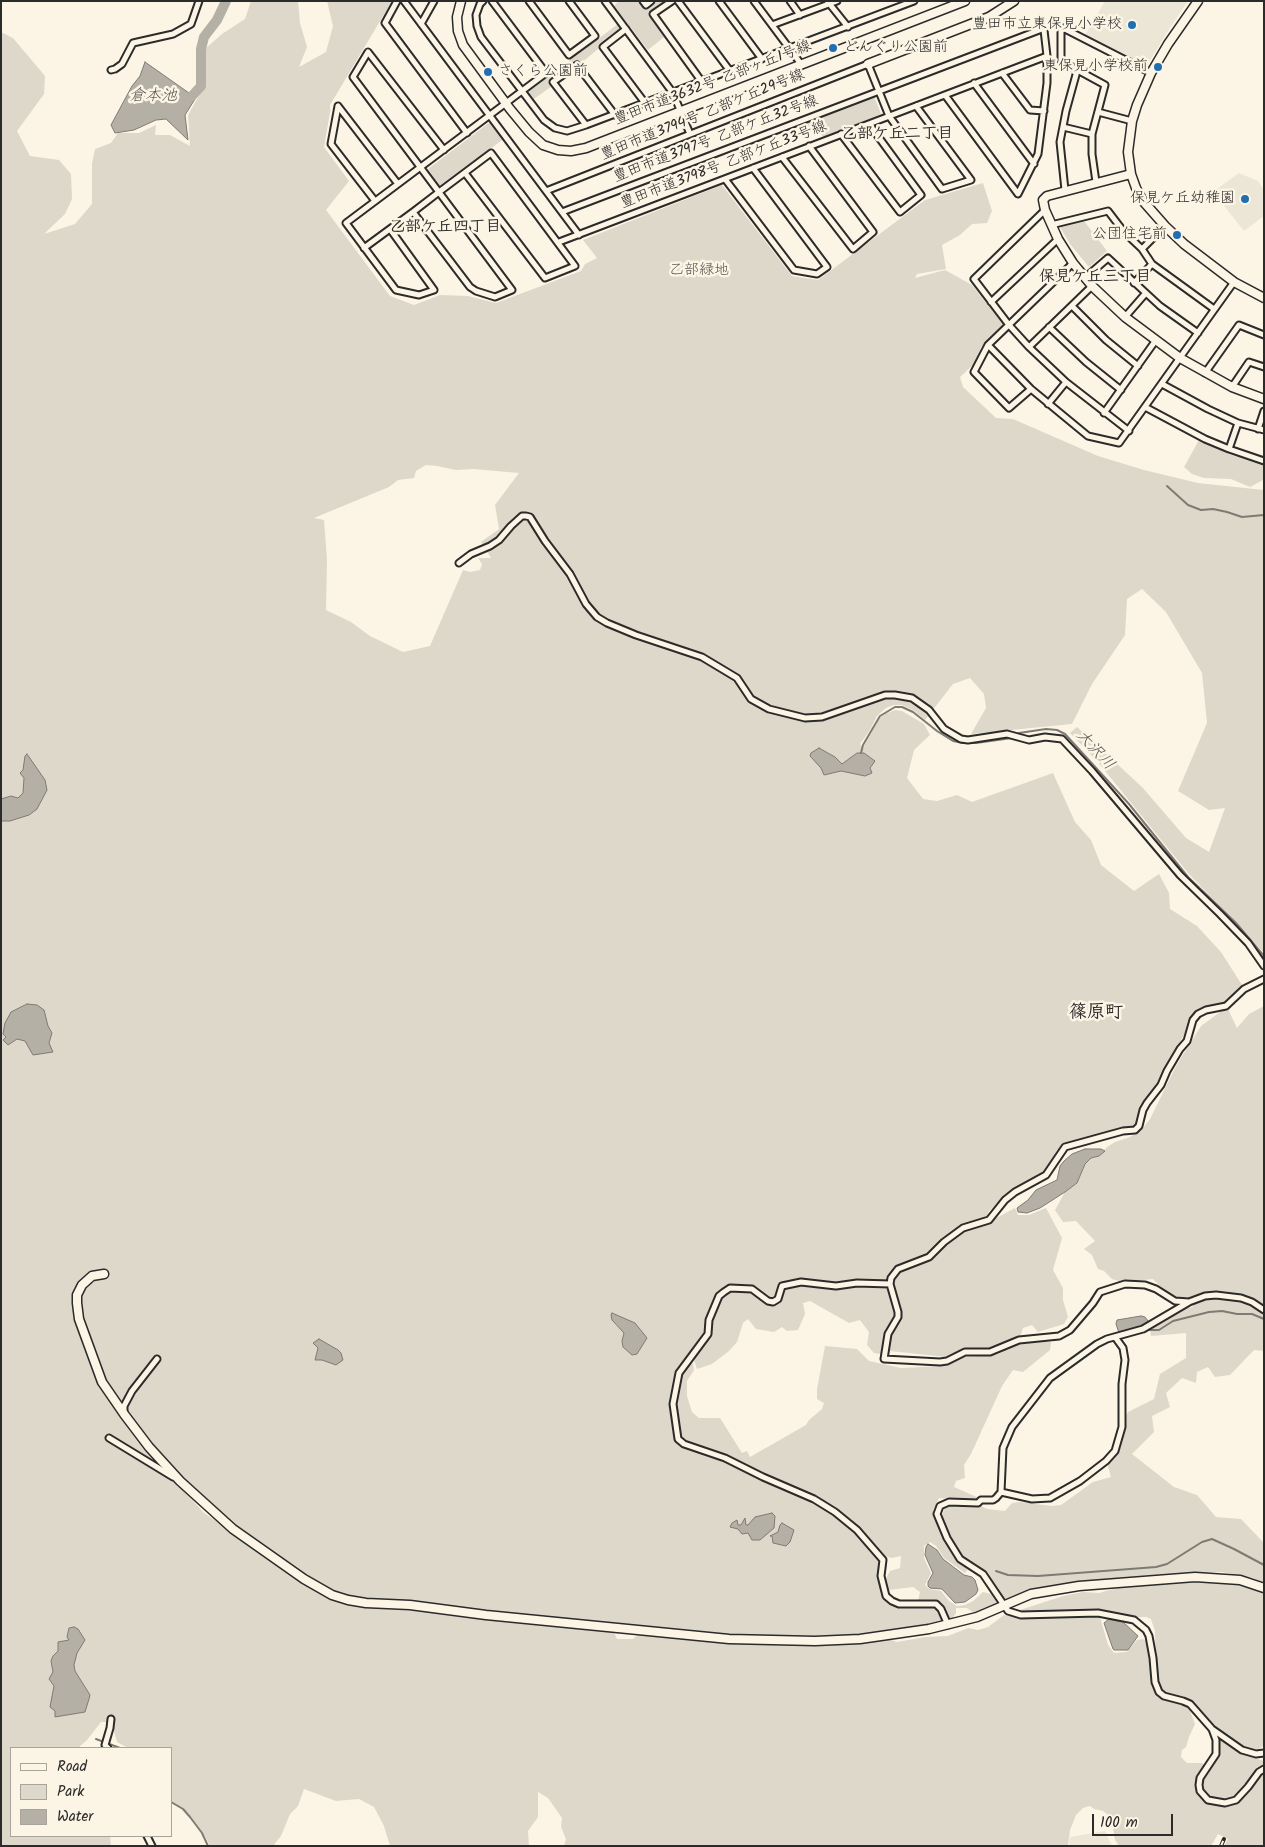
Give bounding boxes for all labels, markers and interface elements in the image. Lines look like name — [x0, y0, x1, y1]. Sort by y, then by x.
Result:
place label: 豊田市立東保見小学校 — [972, 16, 1122, 34]
marker: 豊田市立東保見小学校 — [1126, 19, 1138, 31]
street label: 豊田市道3632号 乙部ヶ丘1号線 — [612, 38, 814, 130]
place label: どんぐり公園前 — [843, 39, 948, 57]
marker: どんぐり公園前 — [827, 42, 839, 54]
place label: 東保見小学校前 — [1043, 58, 1148, 76]
marker: 東保見小学校前 — [1152, 61, 1164, 73]
place label: さくら公園前 — [498, 63, 588, 81]
marker: さくら公園前 — [482, 66, 494, 78]
street label: 豊田市道3794号 乙部ケ丘29号線 — [599, 67, 807, 165]
water label: 倉本池 — [129, 87, 177, 107]
street label: 豊田市道3797号 乙部ケ丘32号線 — [611, 93, 821, 187]
street label: 豊田市道3798号 乙部ケ丘33号線 — [618, 118, 830, 214]
district label: 乙部ケ丘二丁目 — [841, 125, 953, 145]
place label: 保見ケ丘幼稚園 — [1130, 190, 1235, 208]
marker: 保見ケ丘幼稚園 — [1239, 193, 1251, 205]
district label: 乙部ケ丘四丁目 — [389, 218, 501, 238]
place label: 公団住宅前 — [1092, 226, 1167, 244]
marker: 公団住宅前 — [1171, 229, 1183, 241]
park label: 乙部緑地 — [669, 262, 729, 280]
district label: 保見ケ丘三丁目 — [1039, 268, 1151, 288]
water label: 大沢川 — [1071, 727, 1117, 775]
district label: 篠原町 — [1069, 1003, 1123, 1025]
legend — [10, 1747, 172, 1837]
text: Road — [57, 1755, 87, 1779]
text: Park — [57, 1780, 84, 1804]
scale bar — [1095, 1804, 1176, 1836]
text: Water — [57, 1805, 93, 1829]
text: 100 m — [1100, 1811, 1138, 1835]

